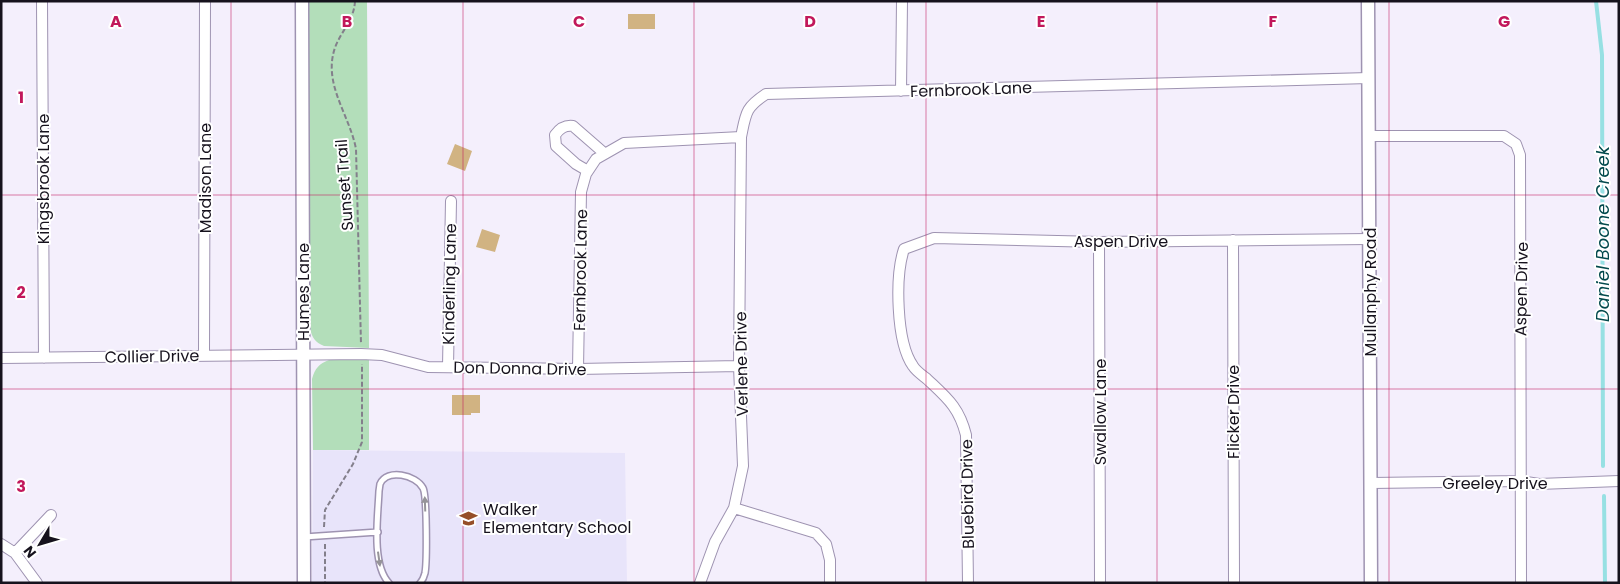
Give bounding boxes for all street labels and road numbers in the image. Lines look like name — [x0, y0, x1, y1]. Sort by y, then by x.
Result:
street label: Fernbrook Lane — [910, 76, 1032, 103]
street label: Kingsbrook Lane — [32, 114, 55, 244]
street label: Madison Lane — [194, 123, 217, 233]
street label: Sunset Trail — [330, 138, 359, 231]
street label: Fernbrook Lane — [568, 209, 593, 331]
street label: Kinderling Lane — [437, 223, 462, 345]
street label: Mullanphy Road — [1359, 228, 1382, 356]
street label: Aspen Drive — [1074, 230, 1168, 253]
street label: Aspen Drive — [1509, 241, 1534, 336]
street label: Humes Lane — [292, 243, 315, 341]
street label: Verlene Drive — [729, 311, 754, 417]
street label: Collier Drive — [104, 344, 200, 369]
street label: Don Donna Drive — [453, 356, 587, 381]
street label: Swallow Lane — [1089, 359, 1112, 465]
street label: Flicker Drive — [1222, 365, 1245, 459]
street label: Bluebird Drive — [955, 439, 980, 549]
street label: Greeley Drive — [1442, 472, 1548, 495]

